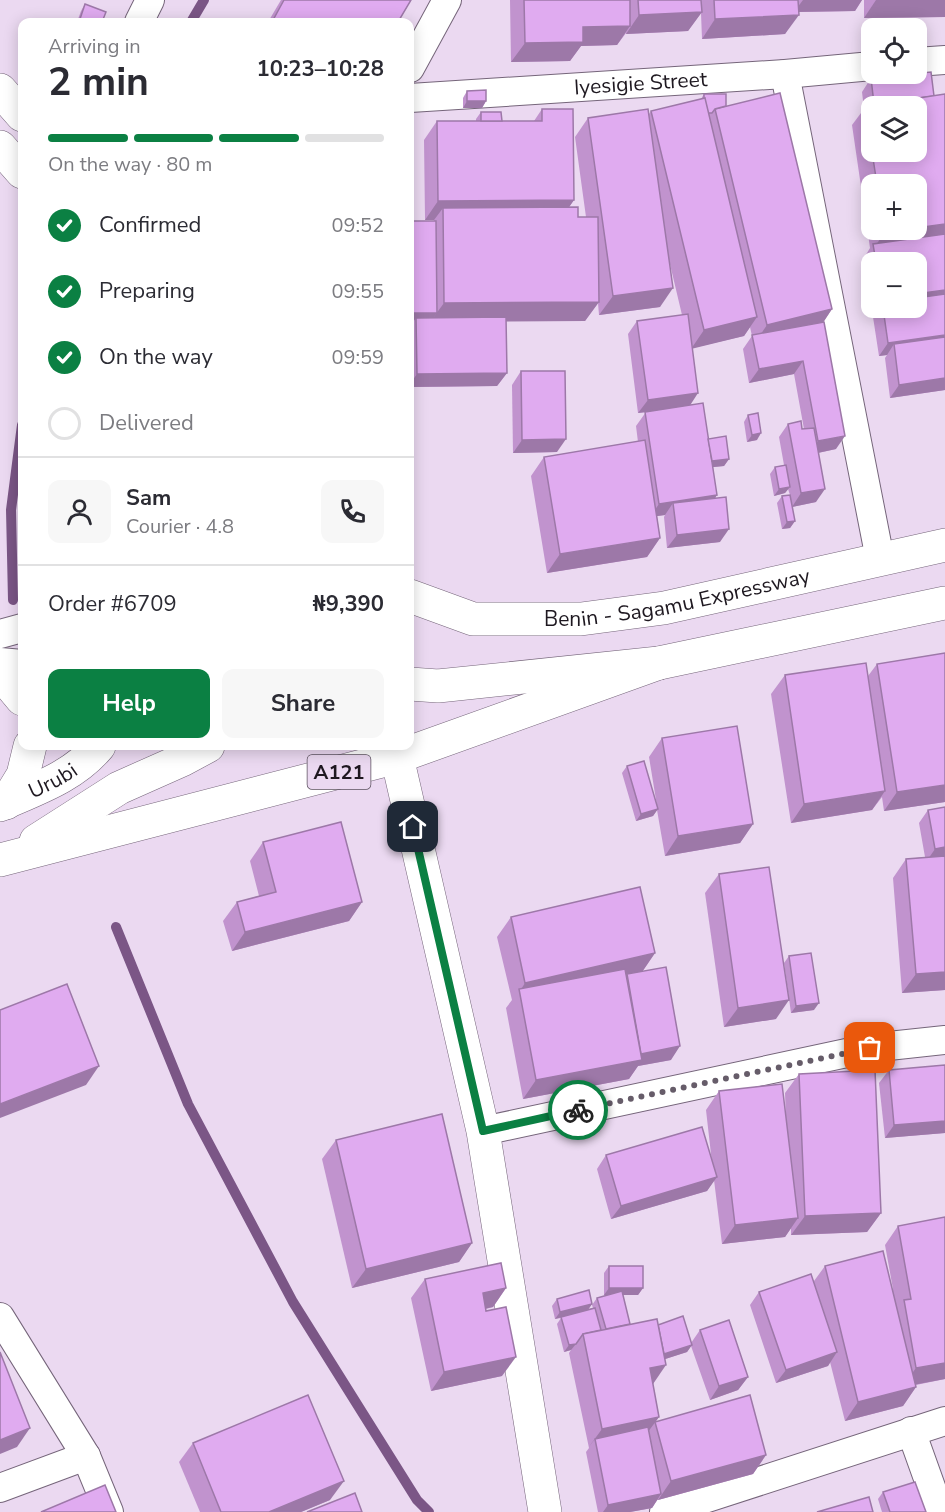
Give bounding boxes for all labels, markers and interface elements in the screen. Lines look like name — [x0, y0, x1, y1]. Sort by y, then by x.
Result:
map controls — [861, 18, 927, 318]
button: locate — [861, 18, 927, 84]
text: Arriving in — [48, 33, 141, 60]
text: 10:23–10:28 — [256, 54, 384, 84]
text: 2 min — [48, 56, 149, 109]
street label: Iyesigie Street — [573, 65, 709, 101]
button: layers — [861, 96, 927, 162]
text: On the way · 80 m — [48, 151, 212, 178]
button: + — [861, 174, 927, 240]
icon: check — [48, 209, 81, 242]
text: Confirmed — [99, 210, 201, 240]
text: 09:52 — [331, 212, 384, 239]
button: − — [861, 252, 927, 318]
icon: check — [48, 275, 81, 308]
text: Preparing — [99, 276, 195, 306]
text: 09:55 — [331, 278, 384, 305]
icon: check — [48, 341, 81, 374]
text: On the way — [99, 342, 213, 372]
text: 09:59 — [331, 344, 384, 371]
text: Delivered — [99, 408, 194, 438]
button: person — [48, 480, 111, 543]
button: phone — [321, 480, 384, 543]
text: Sam — [126, 483, 171, 513]
text: Courier · 4.8 — [126, 513, 234, 540]
street label: Benin - Sagamu Expressway — [544, 562, 813, 633]
text: Order #6709 — [48, 589, 177, 619]
text: ₦9,390 — [313, 589, 384, 619]
button: Help — [48, 669, 210, 738]
button: Share — [222, 669, 384, 738]
road number: A121 — [308, 755, 370, 789]
street label: Urubi — [24, 756, 83, 805]
pin — [387, 801, 438, 852]
icon: home — [396, 810, 429, 843]
pin — [844, 1022, 895, 1073]
icon: bag — [853, 1031, 886, 1064]
courier — [548, 1080, 608, 1140]
icon: bike — [562, 1094, 595, 1127]

